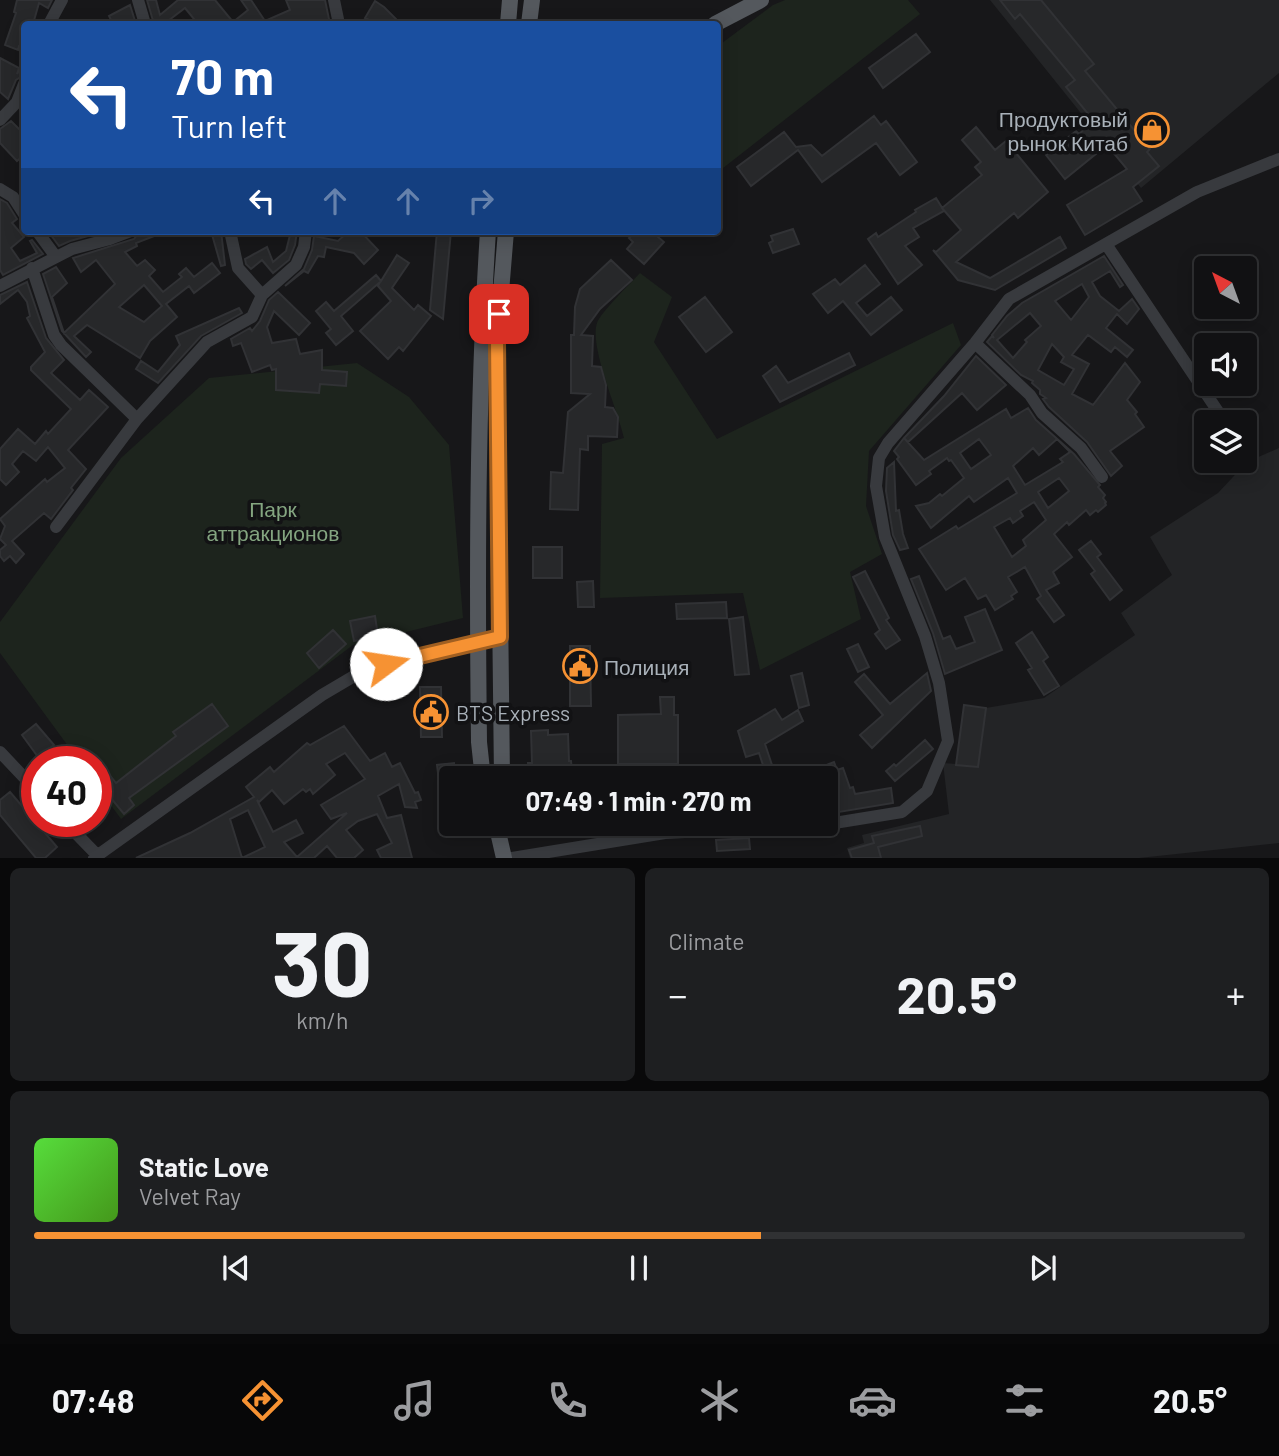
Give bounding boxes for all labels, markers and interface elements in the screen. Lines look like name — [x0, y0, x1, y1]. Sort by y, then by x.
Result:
text: 70 m — [171, 46, 274, 105]
icon: left — [56, 49, 147, 140]
text: Turn left — [171, 106, 288, 144]
place label: Продуктовый рынок Китаб — [999, 106, 1128, 155]
shop icon: Продуктовый рынок Китаб — [1133, 111, 1171, 149]
icon: left — [243, 182, 281, 220]
icon: ahead — [316, 182, 354, 220]
icon: ahead — [389, 182, 427, 220]
icon: right — [462, 182, 500, 220]
north arrow — [1194, 256, 1256, 318]
map controls — [1194, 256, 1257, 473]
pin — [469, 284, 529, 344]
icon: arrive — [480, 295, 518, 333]
button: sound — [1194, 333, 1257, 396]
button: layers — [1194, 410, 1257, 473]
park label: Парк аттракционов — [207, 496, 339, 545]
position arrow — [349, 627, 423, 701]
public building icon: Полиция — [561, 647, 599, 685]
place label: Полиция — [604, 654, 689, 679]
public building icon: BTS Express — [412, 693, 450, 731]
place label: BTS Express — [456, 700, 570, 725]
speed limit sign: 40 — [21, 746, 112, 837]
text: 07:49 · 1 min · 270 m — [526, 785, 751, 816]
text: 30 — [272, 906, 373, 1015]
text: Climate — [669, 927, 745, 955]
text: 20.5° — [897, 962, 1017, 1024]
text: − — [669, 971, 688, 1017]
text: + — [1226, 971, 1245, 1017]
text: km/h — [296, 1006, 348, 1034]
text: Static Love — [139, 1151, 269, 1182]
text: Velvet Ray — [139, 1182, 241, 1210]
icon: previous — [217, 1249, 255, 1287]
icon: pause — [620, 1249, 658, 1287]
icon: next — [1024, 1249, 1062, 1287]
icon: directions — [238, 1376, 287, 1425]
icon: music — [390, 1376, 439, 1425]
icon: phone — [543, 1376, 592, 1425]
icon: climate — [695, 1376, 744, 1425]
icon: car — [848, 1376, 897, 1425]
icon: filters — [1000, 1376, 1049, 1425]
text: 07:48 — [52, 1381, 134, 1419]
text: 20.5° — [1153, 1381, 1227, 1419]

